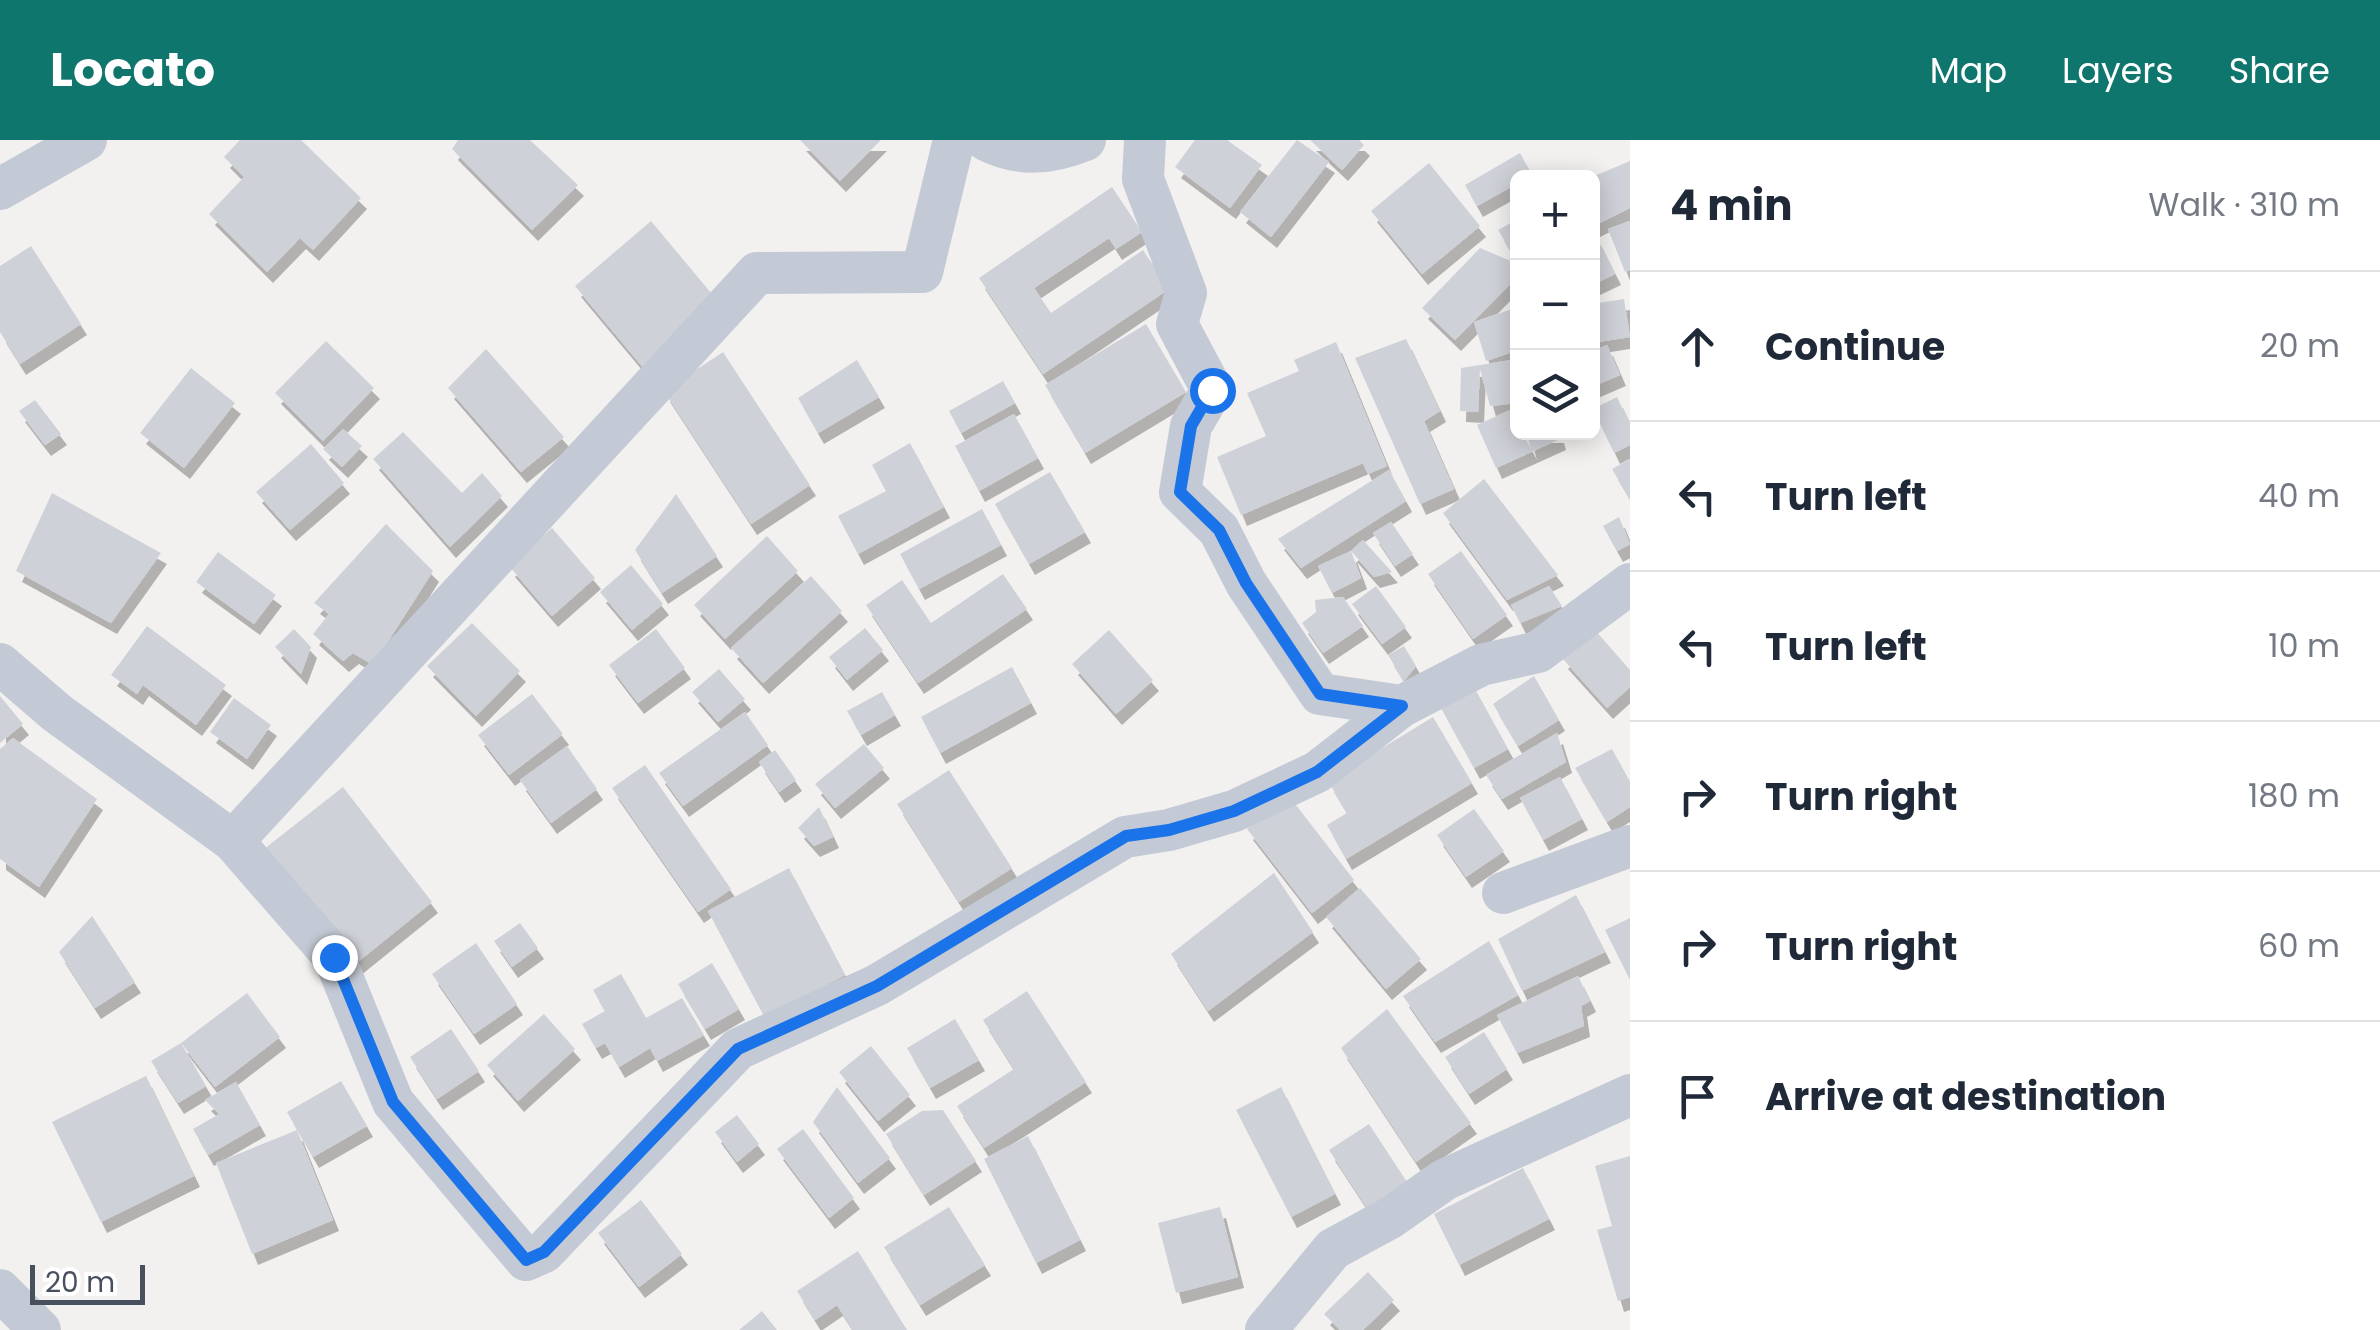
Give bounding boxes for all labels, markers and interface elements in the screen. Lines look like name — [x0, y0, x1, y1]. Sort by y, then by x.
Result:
text: Locato — [50, 36, 215, 103]
text: Map — [1930, 46, 2007, 95]
text: Layers — [2062, 46, 2174, 95]
text: Share — [2229, 46, 2330, 95]
map controls — [1510, 170, 1600, 440]
button: + — [1510, 170, 1600, 260]
text: 4 min — [1670, 176, 1793, 235]
text: Walk · 310 m — [2148, 182, 2340, 227]
button: − — [1510, 260, 1600, 350]
icon: ahead — [1670, 319, 1725, 374]
text: Continue — [1765, 320, 1945, 373]
text: 20 m — [2260, 323, 2340, 368]
button: layers — [1510, 350, 1600, 440]
route start — [1190, 368, 1236, 414]
icon: left — [1670, 469, 1725, 524]
text: Turn left — [1765, 470, 1927, 523]
text: 40 m — [2258, 473, 2340, 518]
icon: left — [1670, 619, 1725, 674]
text: Turn left — [1765, 620, 1927, 673]
text: 10 m — [2268, 623, 2340, 668]
icon: right — [1670, 769, 1725, 824]
text: Turn right — [1765, 770, 1957, 823]
text: 180 m — [2248, 773, 2340, 818]
icon: right — [1670, 919, 1725, 974]
text: Turn right — [1765, 920, 1957, 973]
text: 60 m — [2258, 923, 2340, 968]
route end — [312, 935, 358, 981]
icon: arrive — [1670, 1069, 1725, 1124]
text: Arrive at destination — [1765, 1070, 2166, 1123]
scale bar — [30, 1260, 145, 1304]
text: 20 m — [45, 1263, 115, 1302]

